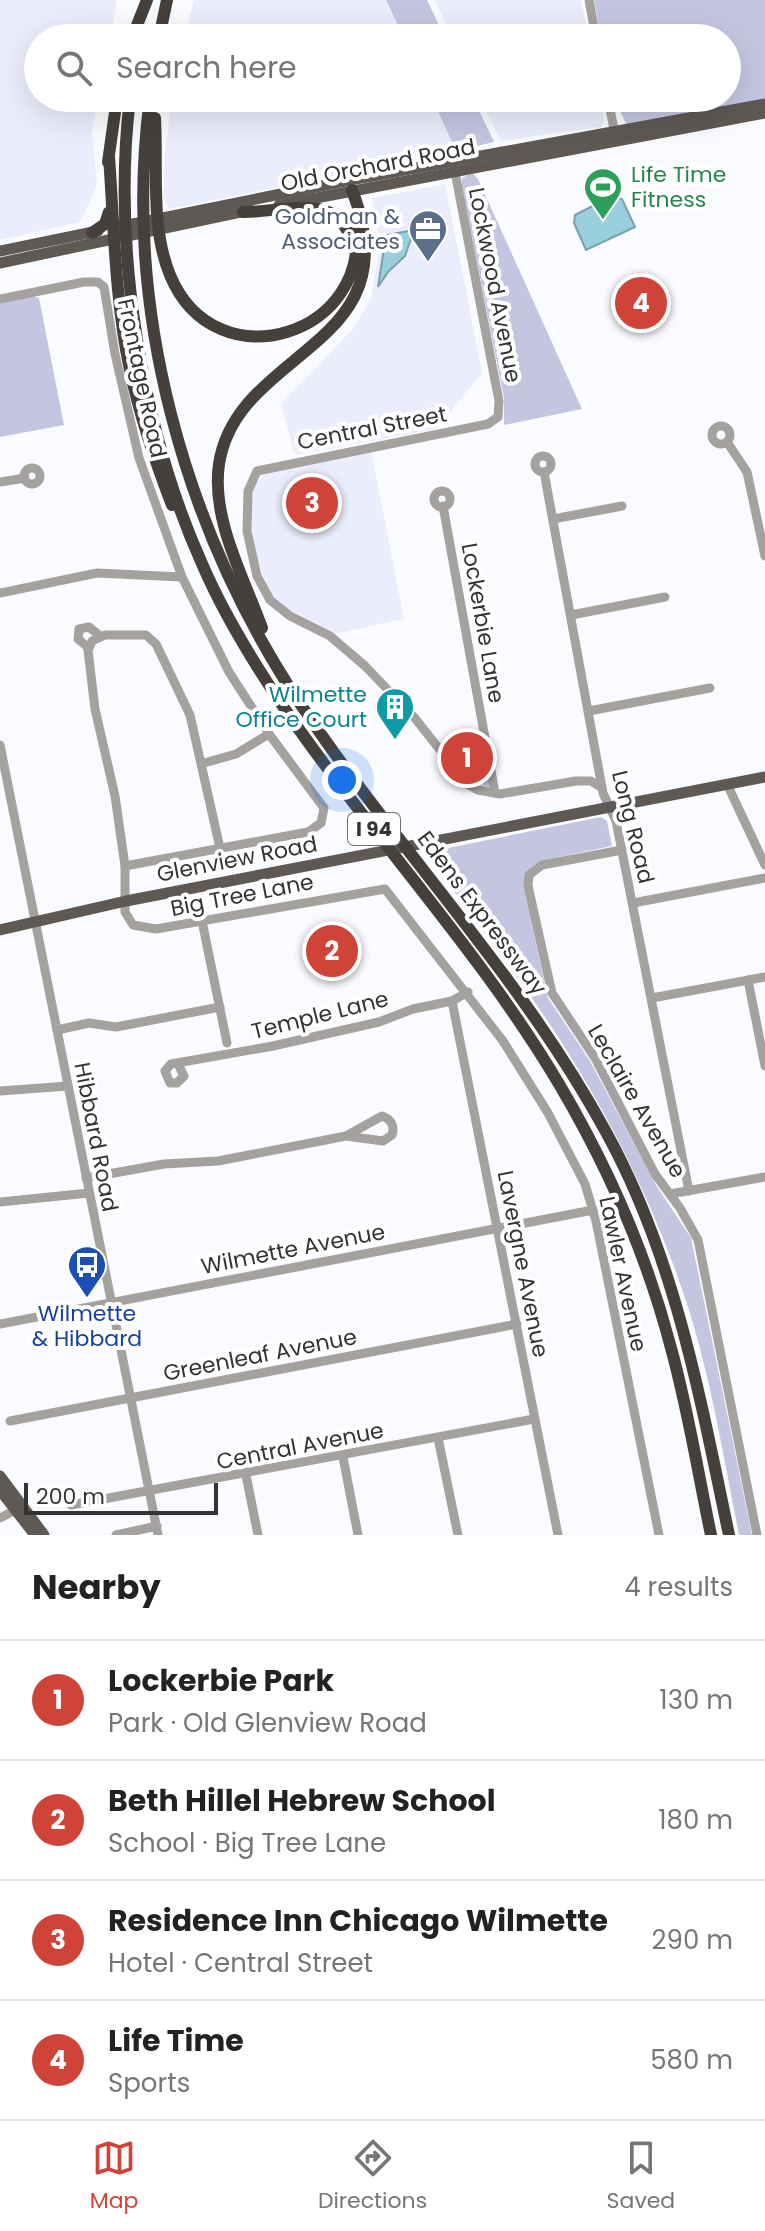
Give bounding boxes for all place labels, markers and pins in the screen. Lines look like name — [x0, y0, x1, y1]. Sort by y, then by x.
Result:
place label: Life Time Fitness — [631, 159, 726, 215]
sports icon: Life Time Fitness — [582, 166, 624, 221]
place label: Goldman & Associates — [275, 201, 401, 257]
office icon: Goldman & Associates — [407, 208, 449, 263]
pin: 4 — [615, 273, 667, 333]
pin: 3 — [286, 473, 338, 533]
place label: Wilmette Office Court — [236, 679, 367, 735]
building icon: Wilmette Office Court — [374, 686, 416, 741]
pin: 1 — [441, 728, 493, 788]
pin: 2 — [306, 921, 358, 981]
bus stop icon: Wilmette & Hibbard — [66, 1244, 108, 1299]
place label: Wilmette & Hibbard — [32, 1298, 142, 1354]

